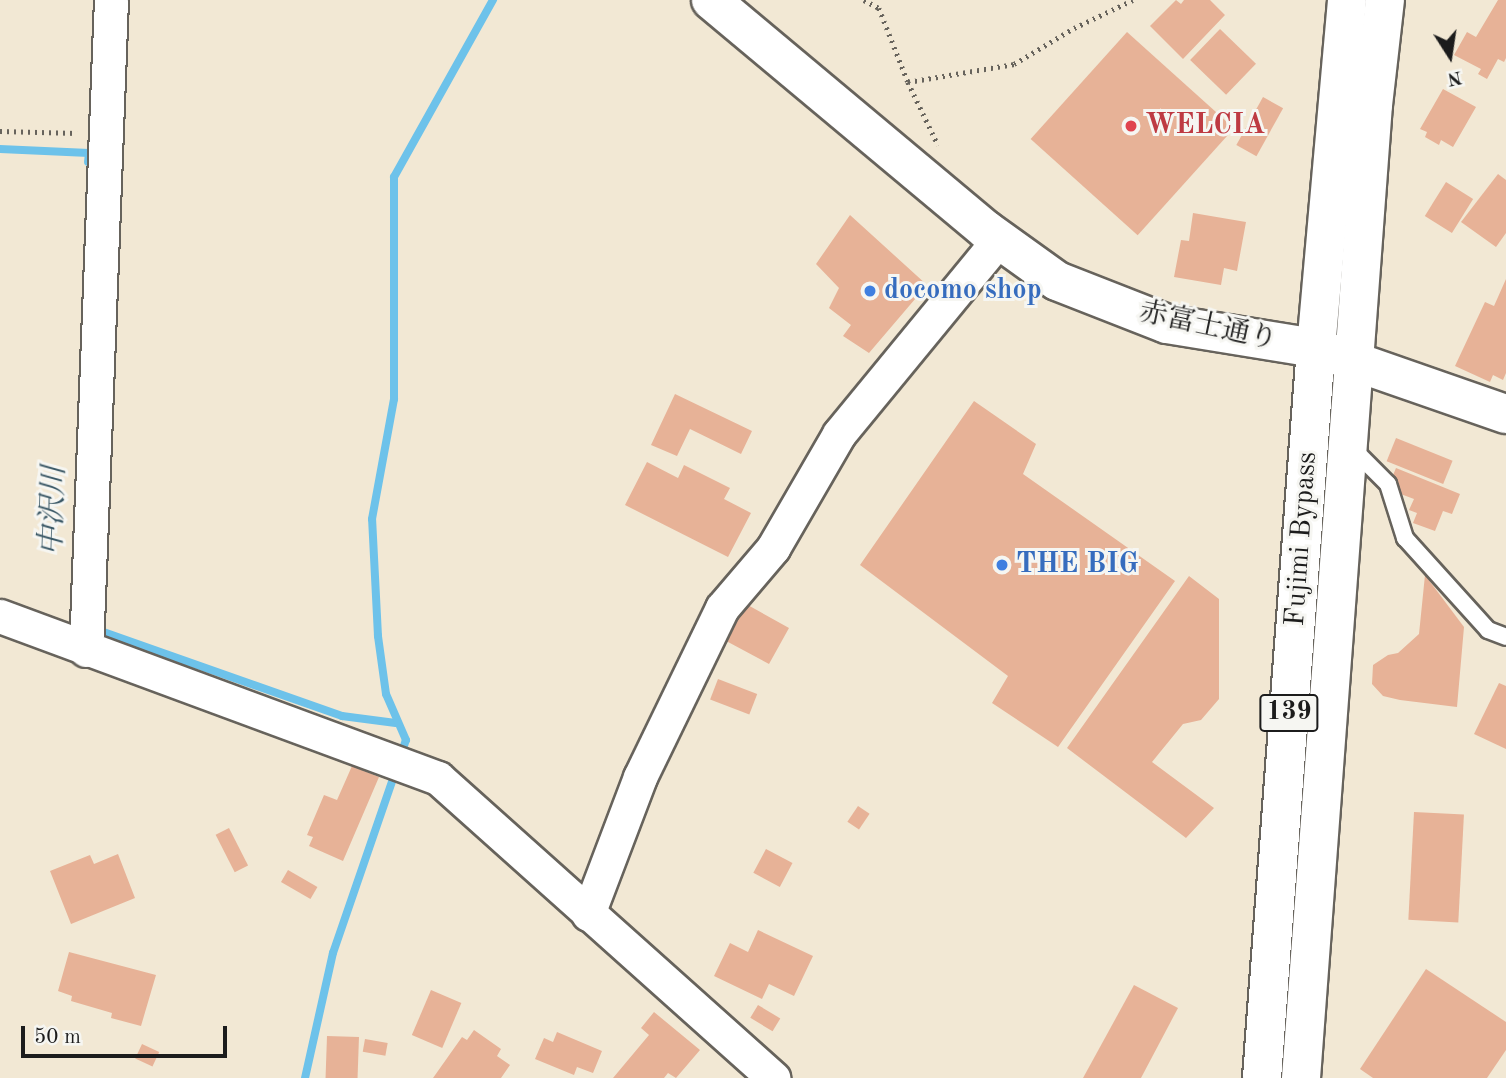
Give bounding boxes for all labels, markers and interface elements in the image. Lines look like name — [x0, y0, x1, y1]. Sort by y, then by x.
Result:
north arrow — [1415, 21, 1485, 91]
text: N — [1445, 66, 1464, 88]
place label: WELCIA — [1145, 109, 1265, 143]
marker: WELCIA — [1123, 118, 1139, 134]
place label: docomo shop — [884, 274, 1042, 308]
marker: docomo shop — [862, 283, 878, 299]
street label: 赤富士通り — [1136, 296, 1280, 358]
street label: Fujimi Bypass — [1279, 451, 1325, 627]
water label: 中沢川 — [34, 465, 74, 557]
place label: THE BIG — [1016, 548, 1139, 582]
marker: THE BIG — [994, 557, 1010, 573]
road number: 139 — [1259, 691, 1319, 736]
scale bar — [24, 1012, 231, 1056]
text: 50 m — [34, 1027, 81, 1048]

